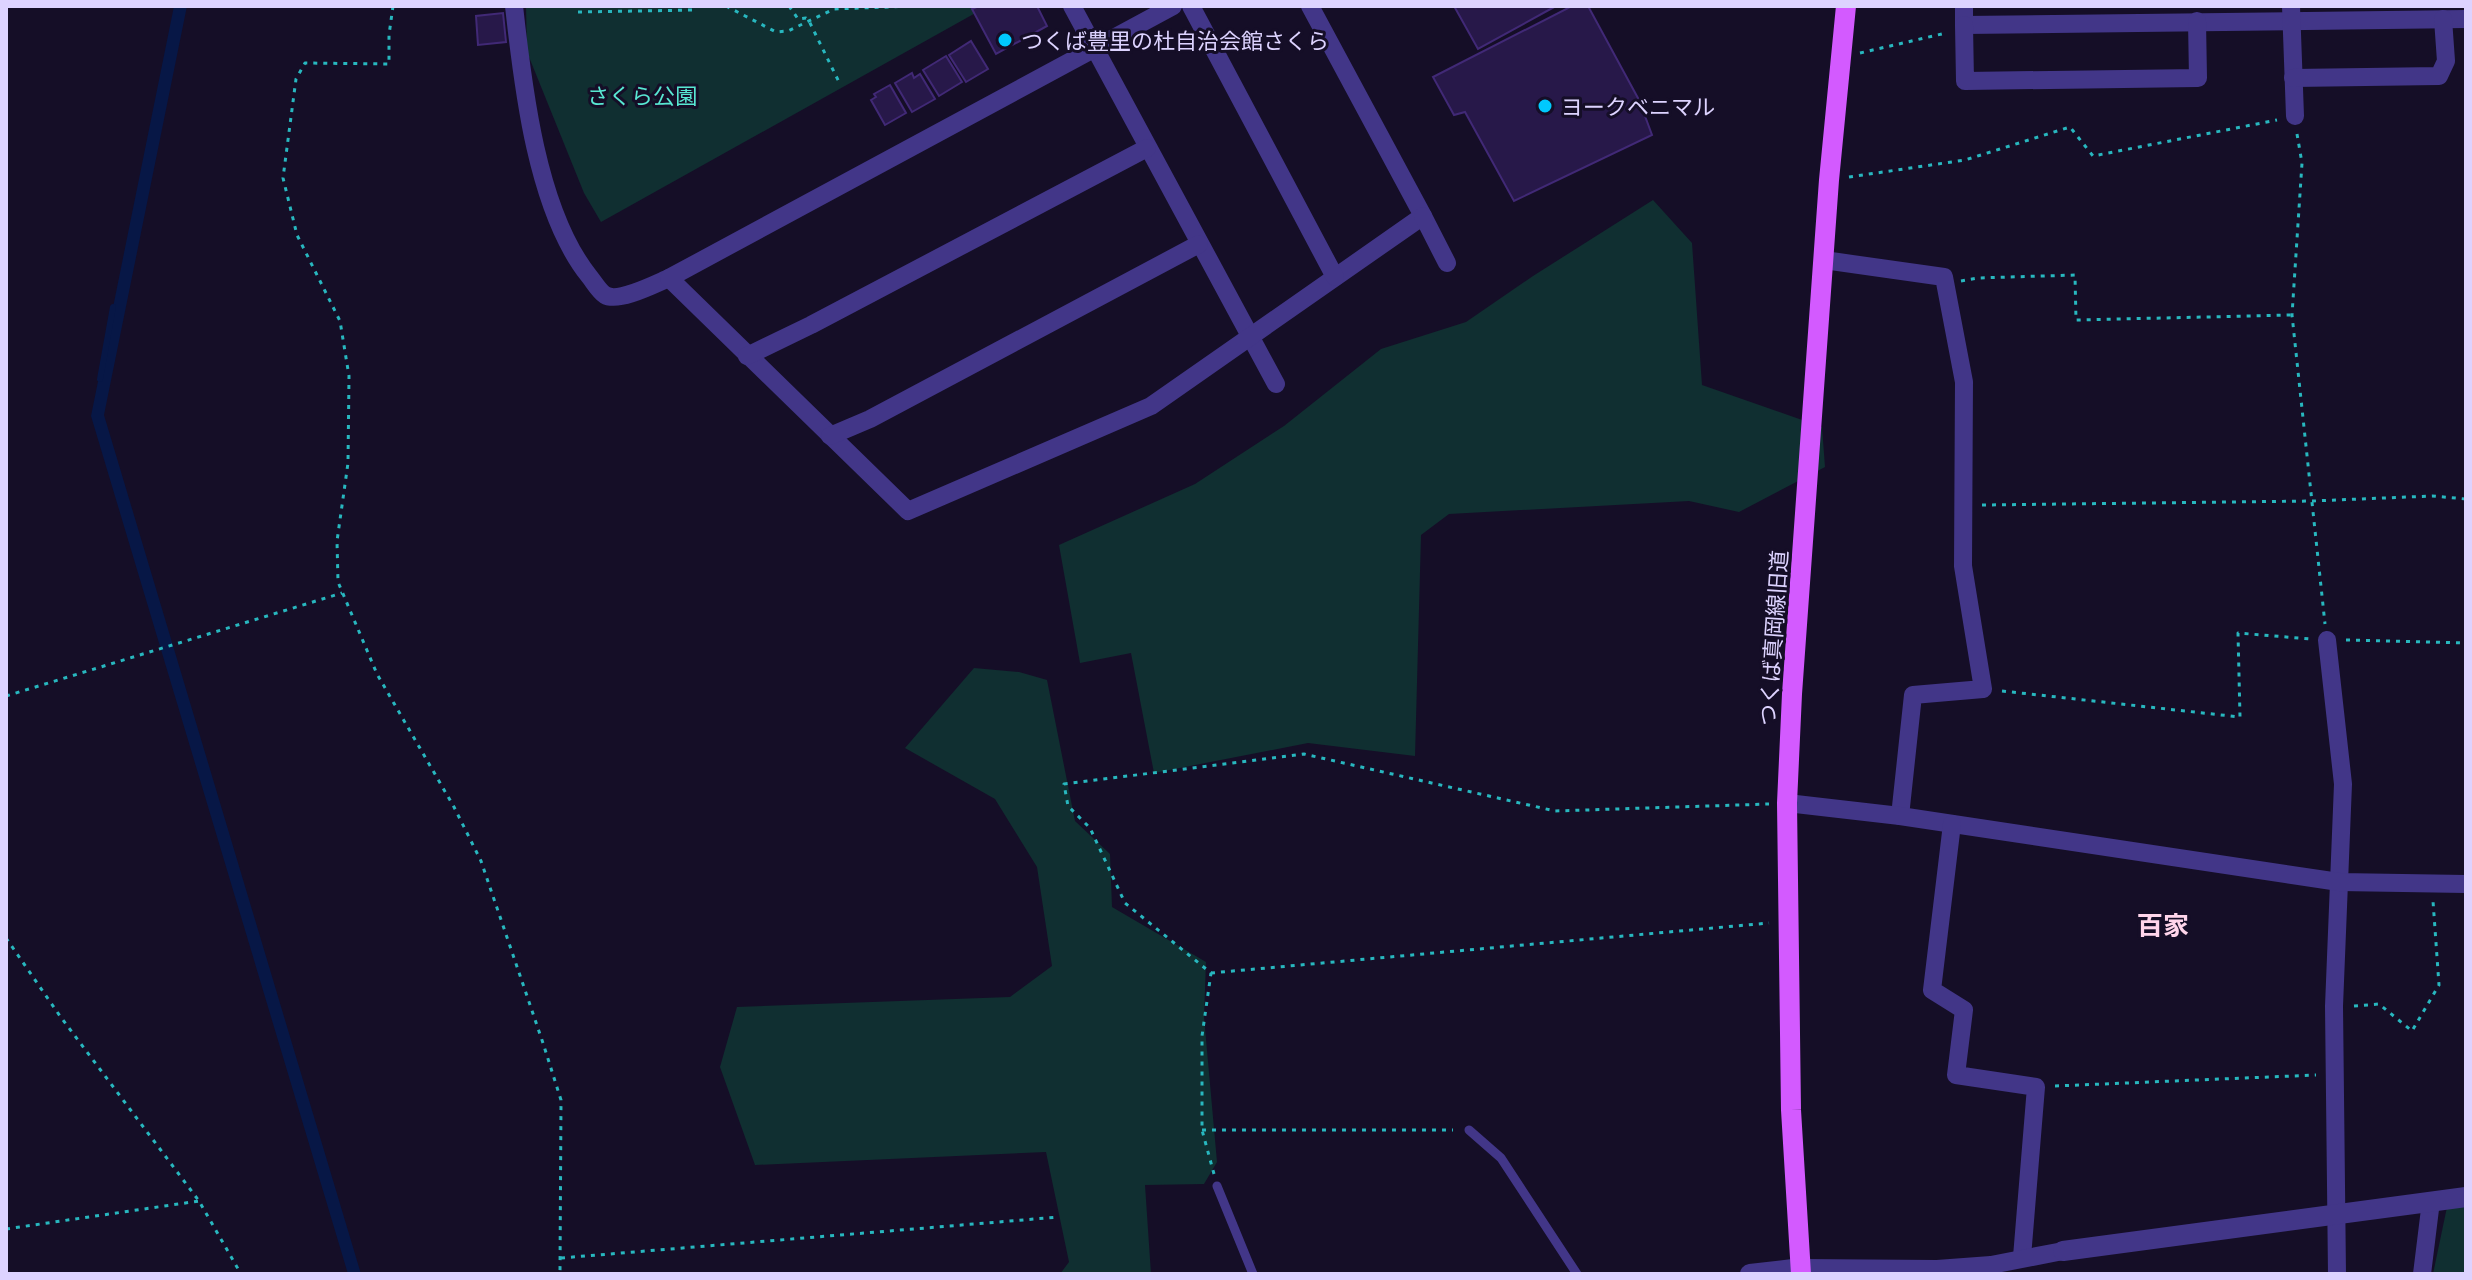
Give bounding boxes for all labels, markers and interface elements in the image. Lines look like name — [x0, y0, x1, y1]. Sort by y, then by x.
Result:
place label: つくば豊里の杜自治会館さくら — [1021, 28, 1329, 53]
marker: つくば豊里の杜自治会館さくら — [996, 31, 1014, 49]
park label: さくら公園 — [587, 83, 697, 108]
place label: ヨークベニマル — [1561, 94, 1715, 119]
marker: ヨークベニマル — [1536, 97, 1554, 115]
street label: つくば真岡線旧道 — [1754, 549, 1792, 727]
district label: 百家 — [2137, 911, 2189, 940]

